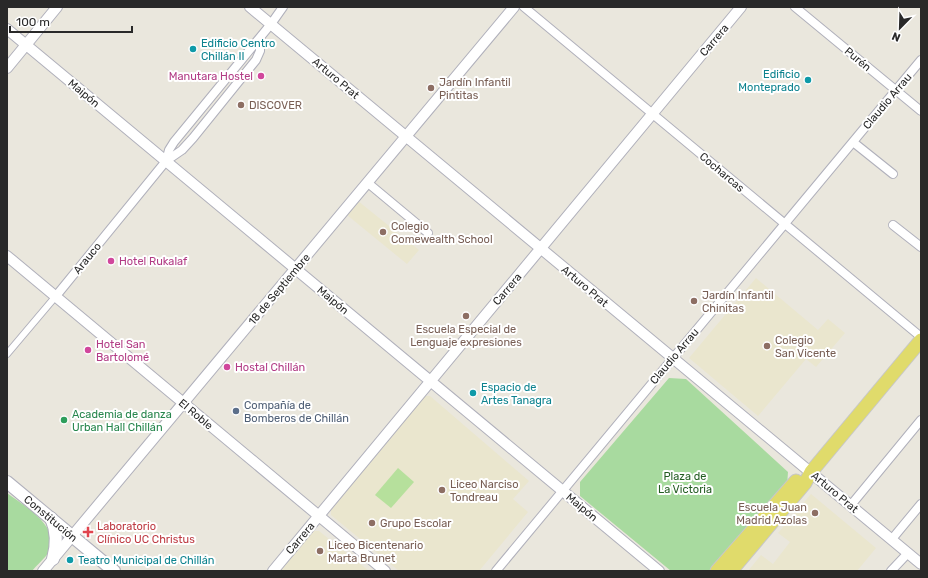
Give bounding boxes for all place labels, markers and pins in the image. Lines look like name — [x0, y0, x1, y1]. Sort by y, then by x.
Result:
place label: Edificio Centro Chillán II — [201, 37, 275, 63]
marker: Edificio Centro Chillán II — [188, 44, 198, 54]
place label: Edificio Monteprado — [738, 68, 800, 94]
place label: Manutara Hostel — [169, 70, 253, 83]
marker: Manutara Hostel — [256, 71, 266, 81]
marker: Edificio Monteprado — [803, 75, 813, 85]
place label: Jardín Infantil Pintitas — [439, 76, 511, 102]
marker: Jardín Infantil Pintitas — [426, 83, 436, 93]
place label: DISCOVER — [249, 99, 302, 112]
marker: DISCOVER — [236, 100, 246, 110]
place label: Colegio Comewealth School — [391, 220, 493, 246]
marker: Colegio Comewealth School — [378, 227, 388, 237]
place label: Hotel Rukalaf — [119, 255, 188, 268]
marker: Hotel Rukalaf — [106, 256, 116, 266]
place label: Jardín Infantil Chinitas — [702, 289, 774, 315]
marker: Jardín Infantil Chinitas — [689, 296, 699, 306]
marker: Escuela Especial de Lenguaje expresiones — [461, 311, 471, 321]
place label: Escuela Especial de Lenguaje expresiones — [410, 323, 522, 349]
place label: Colegio San Vicente — [775, 334, 836, 360]
place label: Hotel San Bartolomé — [96, 338, 149, 364]
marker: Colegio San Vicente — [762, 341, 772, 351]
marker: Hotel San Bartolomé — [83, 345, 93, 355]
place label: Hostal Chillán — [235, 361, 305, 374]
marker: Hostal Chillán — [222, 362, 232, 372]
place label: Espacio de Artes Tanagra — [481, 381, 552, 407]
marker: Espacio de Artes Tanagra — [468, 388, 478, 398]
place label: Compañía de Bomberos de Chillán — [244, 399, 349, 425]
marker: Compañía de Bomberos de Chillán — [231, 406, 241, 416]
place label: Academia de danza Urban Hall Chillán — [72, 408, 172, 434]
marker: Academia de danza Urban Hall Chillán — [59, 415, 69, 425]
place label: Liceo Narciso Tondreau — [450, 478, 519, 504]
marker: Liceo Narciso Tondreau — [437, 485, 447, 495]
place label: Escuela Juan Madrid Azolas — [736, 501, 807, 527]
marker: Escuela Juan Madrid Azolas — [810, 508, 820, 518]
place label: Grupo Escolar — [380, 517, 452, 530]
marker: Grupo Escolar — [367, 518, 377, 528]
place label: Laboratorio Clínico UC Christus — [97, 520, 195, 546]
marker: Laboratorio Clínico UC Christus — [82, 526, 94, 538]
place label: Liceo Bicentenario Marta Brunet — [328, 539, 423, 565]
marker: Liceo Bicentenario Marta Brunet — [315, 546, 325, 556]
place label: Teatro Municipal de Chillán — [78, 554, 214, 567]
marker: Teatro Municipal de Chillán — [65, 555, 75, 565]

